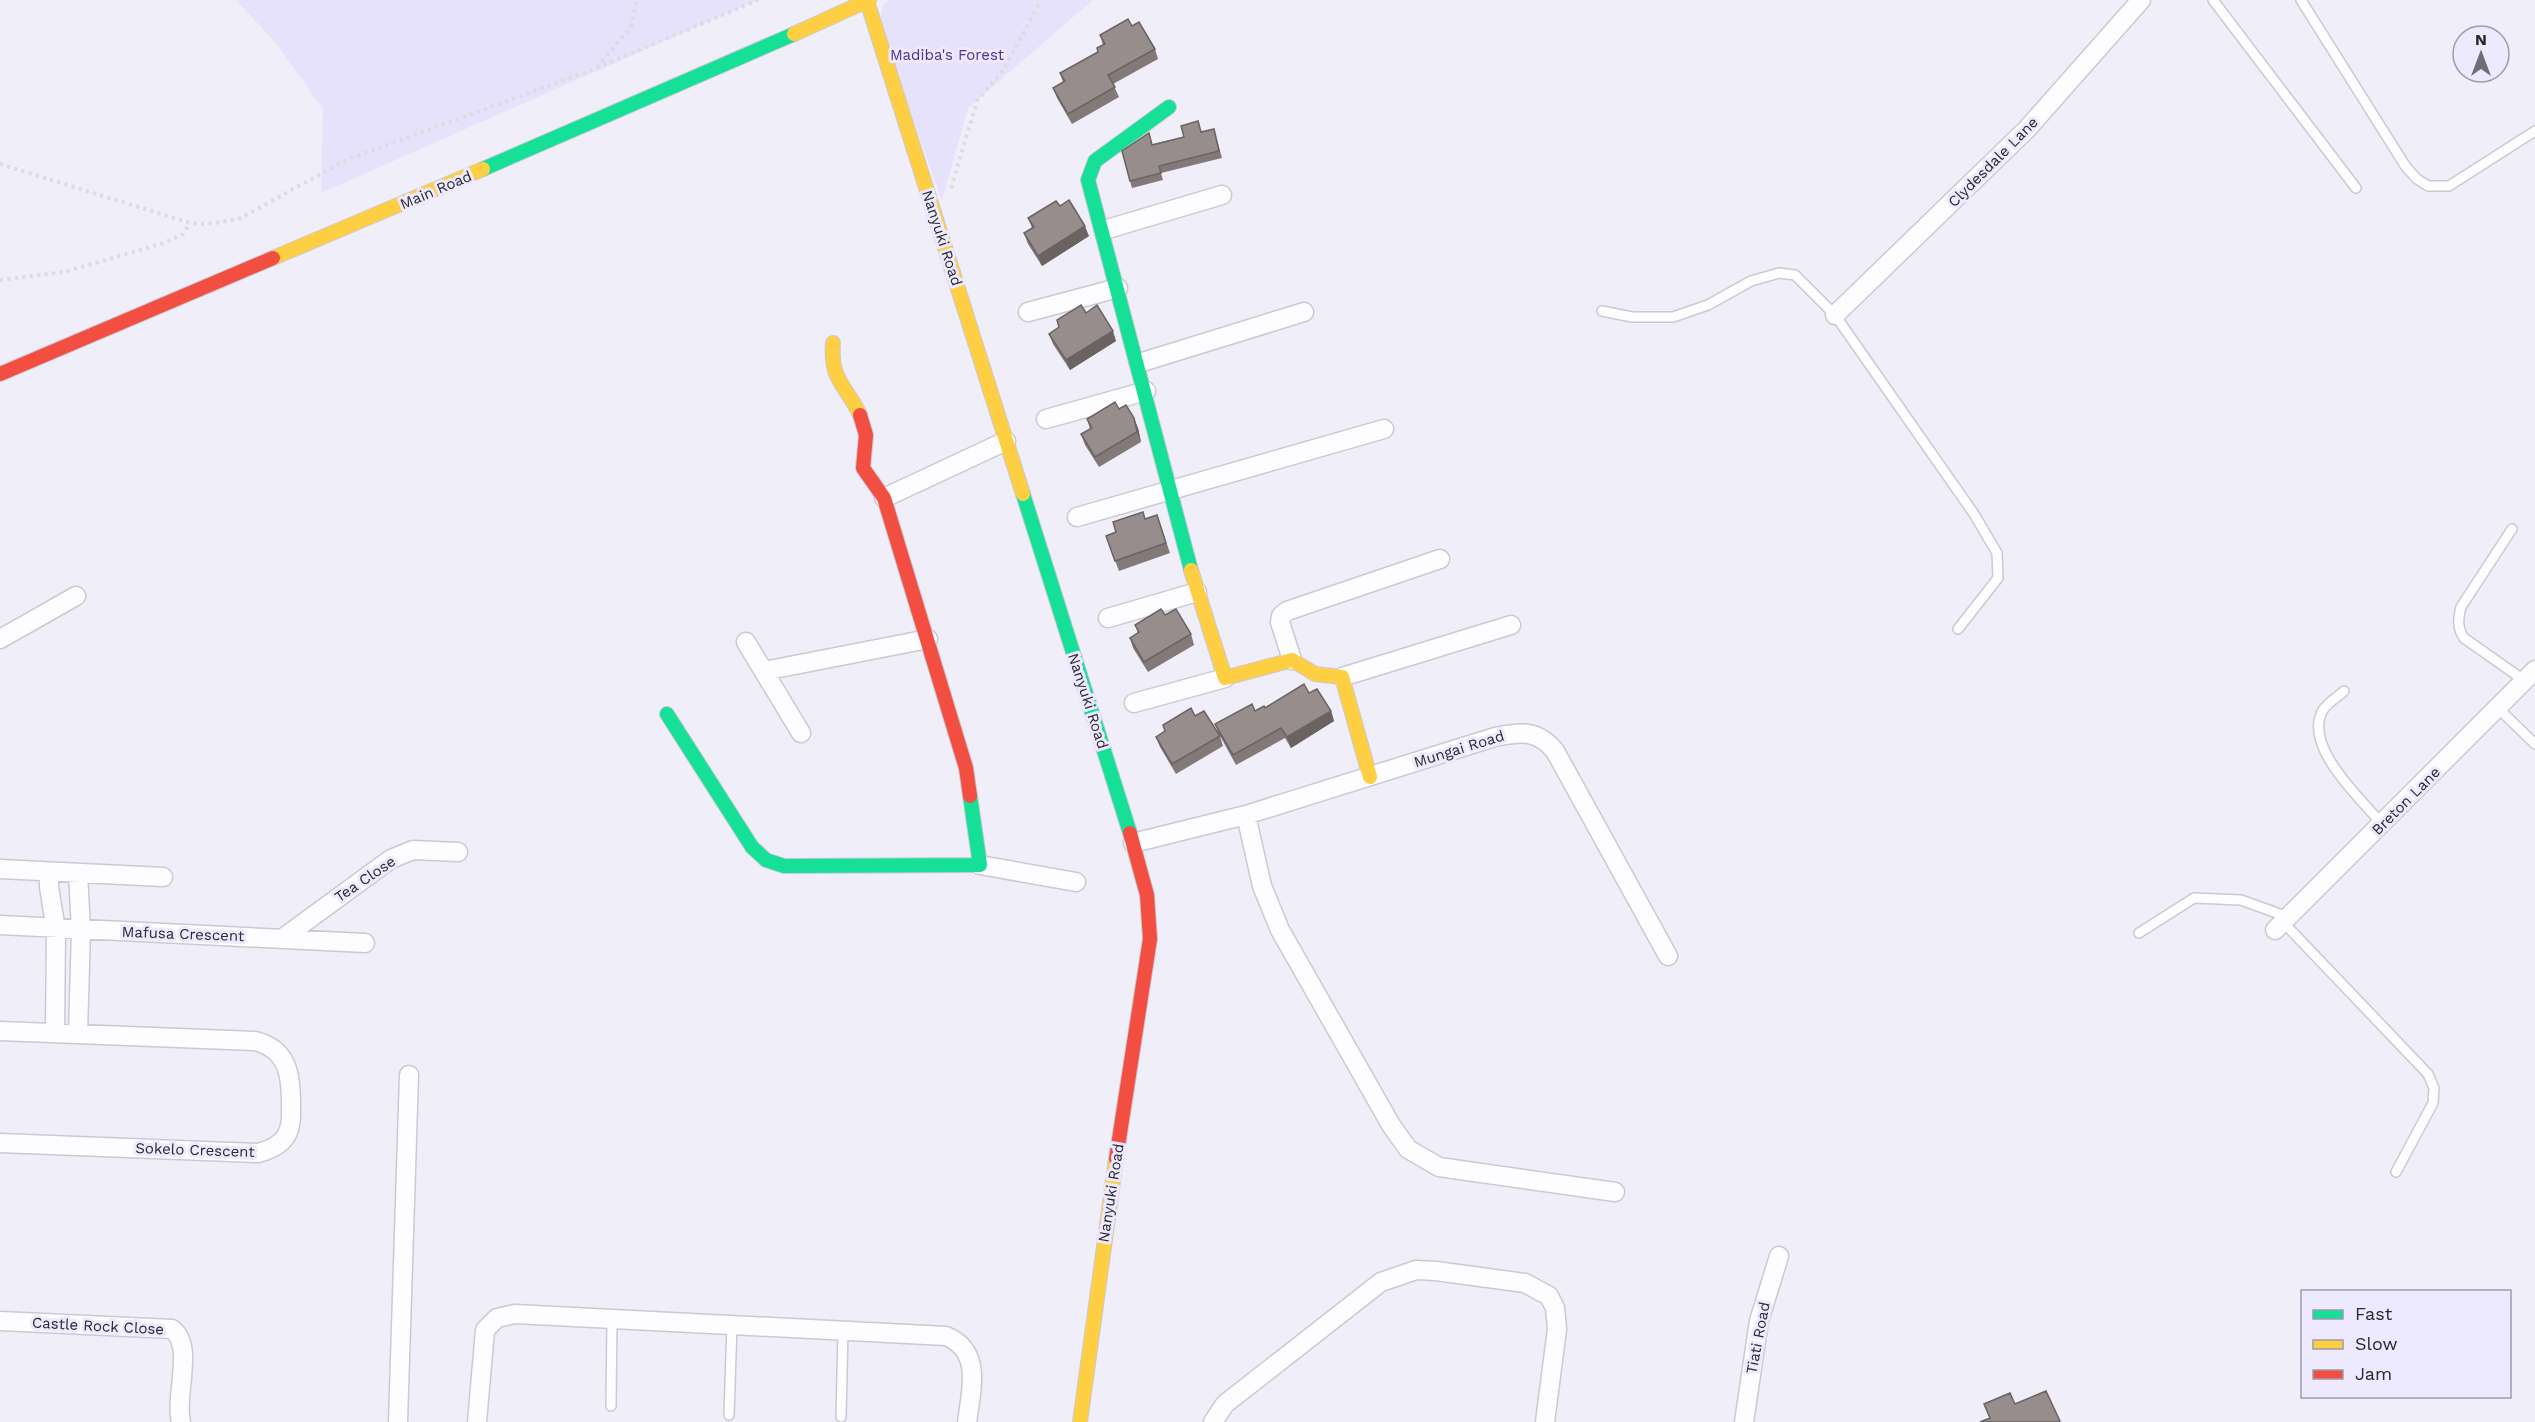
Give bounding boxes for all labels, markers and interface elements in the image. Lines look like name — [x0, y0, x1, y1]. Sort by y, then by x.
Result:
north arrow — [2451, 24, 2511, 84]
text: N — [2475, 30, 2487, 49]
park label: Madiba's Forest — [890, 46, 1005, 64]
street label: Clydesdale Lane — [1944, 113, 2042, 211]
street label: Main Road — [397, 167, 475, 213]
street label: Nanyuki Road — [918, 188, 966, 288]
street label: Nanyuki Road — [1064, 651, 1112, 751]
street label: Mungai Road — [1412, 727, 1506, 771]
street label: Breton Lane — [2368, 763, 2444, 839]
street label: Tea Close — [331, 852, 399, 906]
street label: Mafusa Crescent — [121, 923, 245, 945]
street label: Sokelo Crescent — [135, 1139, 256, 1161]
street label: Nanyuki Road — [1094, 1142, 1128, 1244]
legend — [2301, 1290, 2511, 1398]
street label: Tiati Road — [1742, 1300, 1774, 1376]
text: Fast — [2355, 1303, 2393, 1324]
street label: Castle Rock Close — [32, 1314, 164, 1338]
text: Slow — [2355, 1333, 2398, 1354]
text: Jam — [2355, 1363, 2392, 1384]

